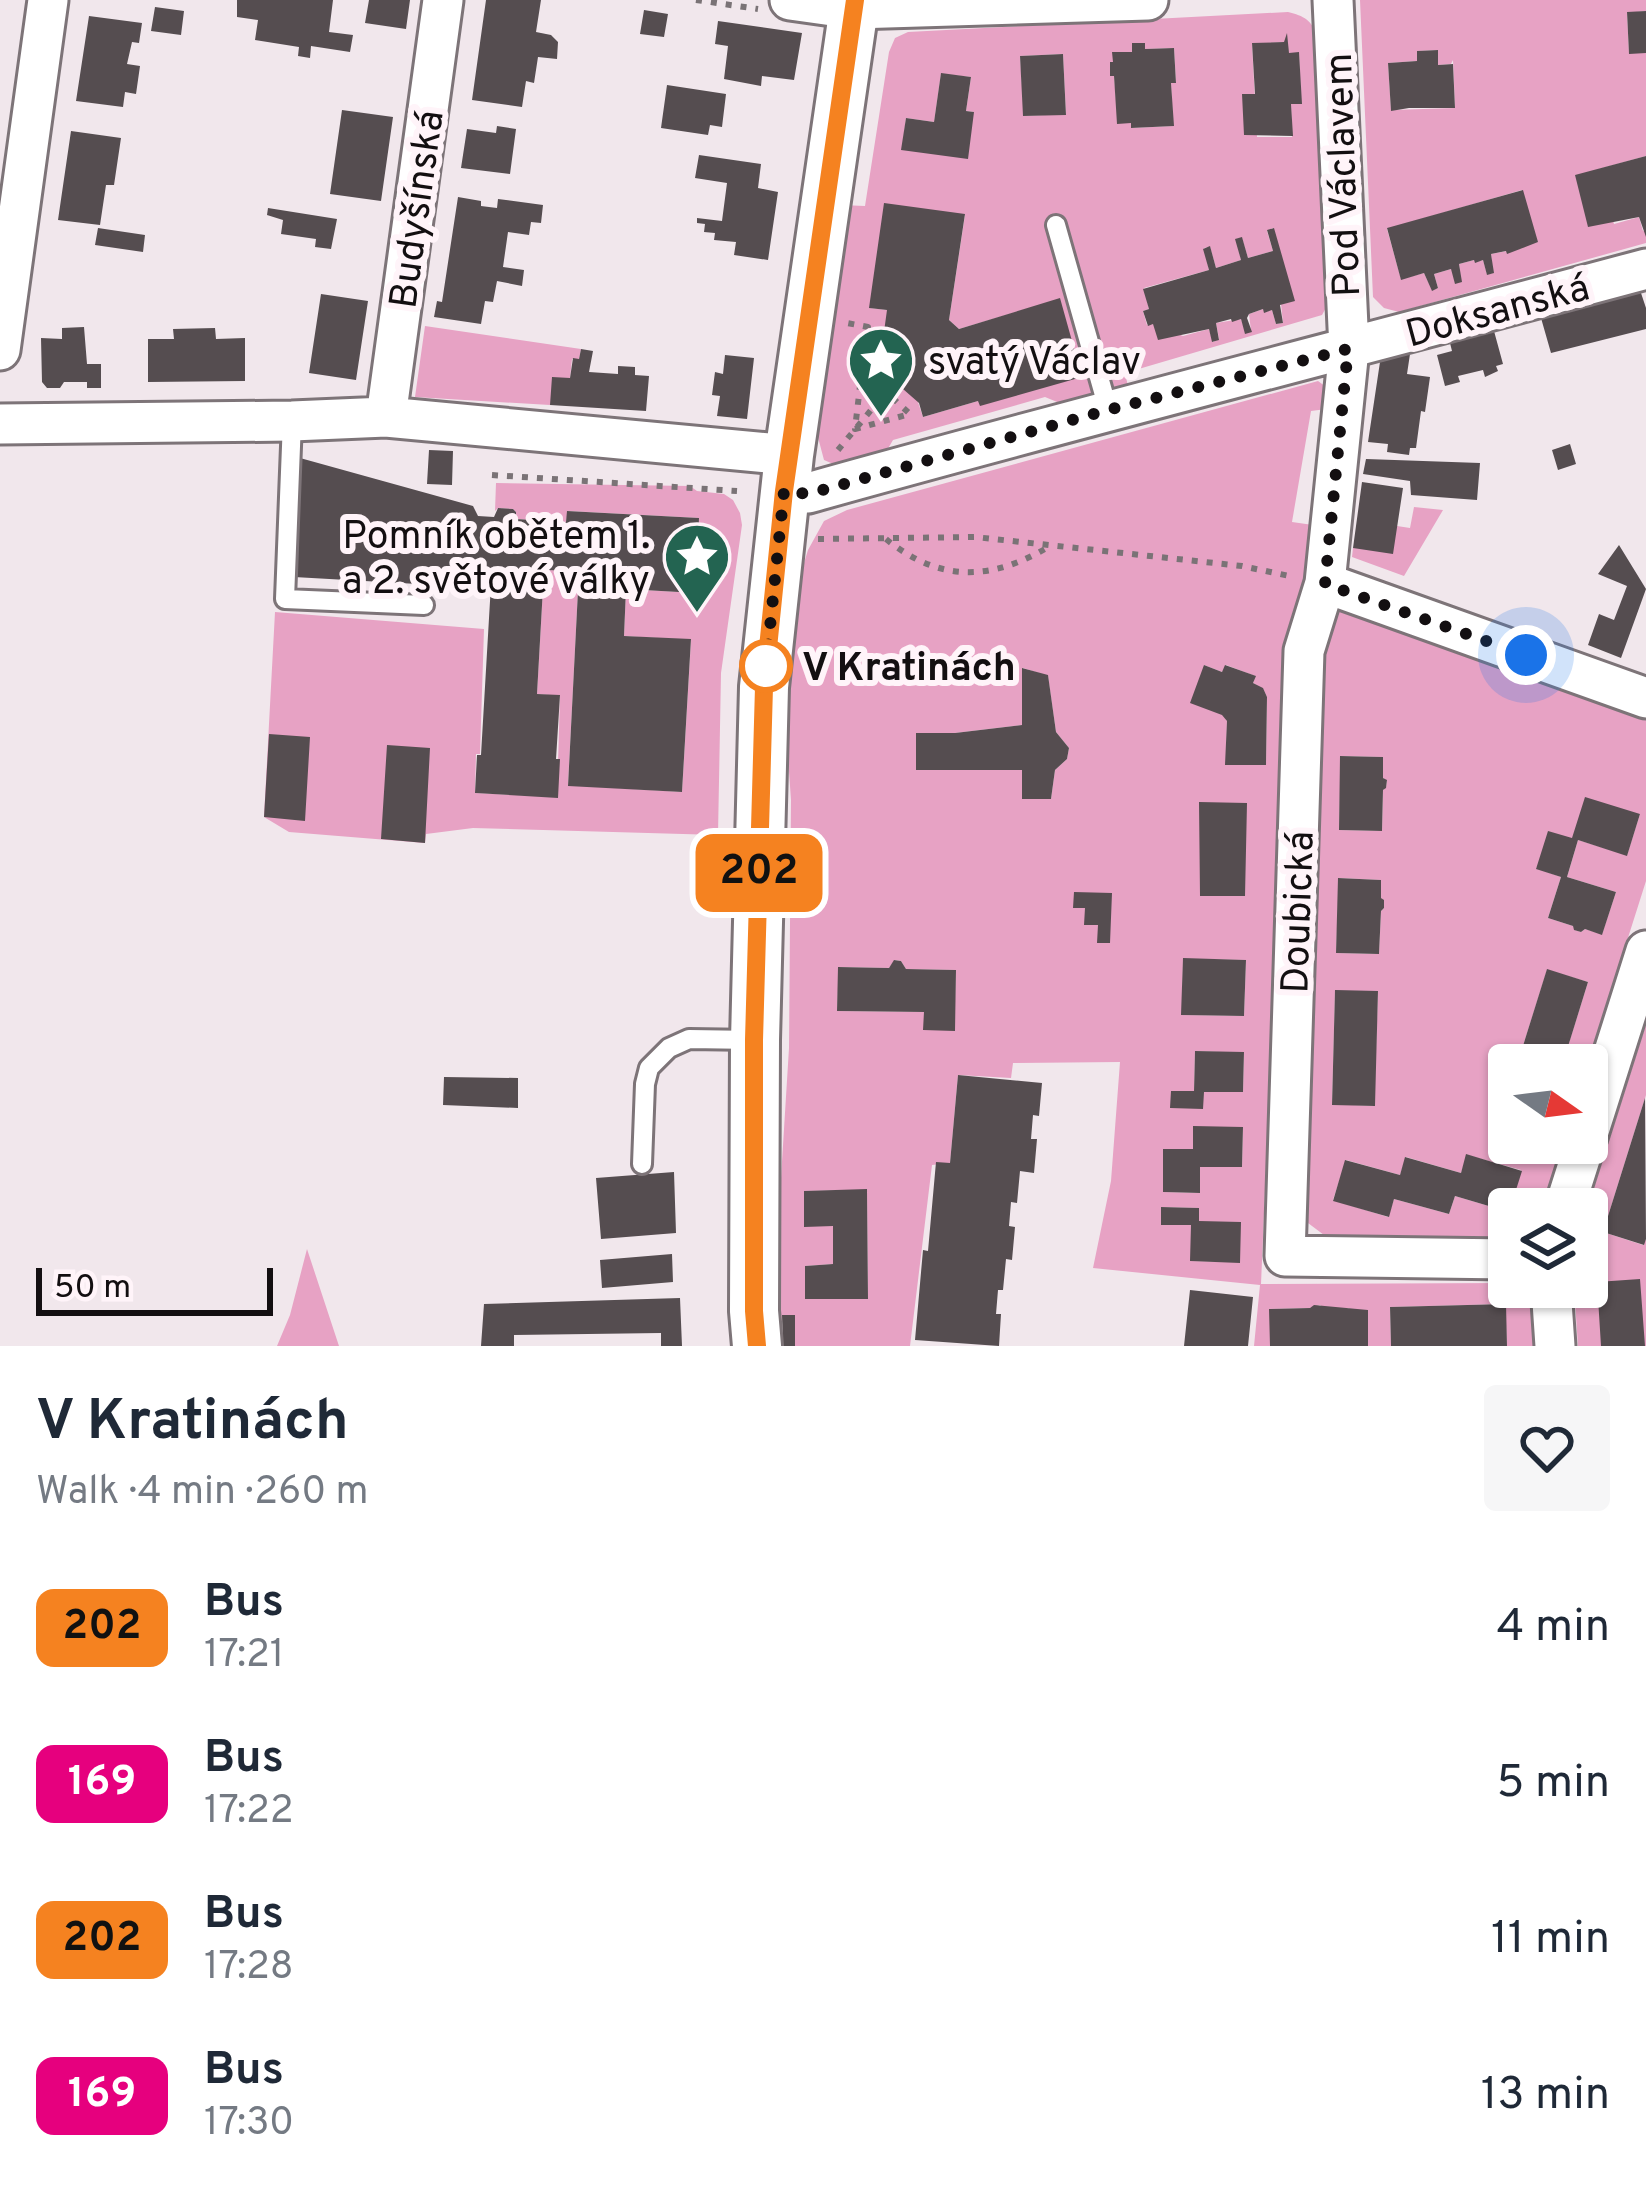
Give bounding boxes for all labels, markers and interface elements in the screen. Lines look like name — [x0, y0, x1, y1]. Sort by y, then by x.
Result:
street label: Pod Václavem — [1317, 52, 1374, 298]
street label: Budyšínská — [381, 107, 458, 312]
street label: Doksanská — [1401, 265, 1595, 361]
place icon: svatý Václav — [846, 325, 916, 419]
place label: svatý Václav — [928, 340, 1141, 389]
place label: Pomník obětem 1. a 2. světové války — [342, 514, 650, 608]
place icon: Pomník obětem 1. a 2. světové války — [662, 521, 732, 615]
your location — [1496, 625, 1556, 685]
marker: V Kratinách — [741, 641, 791, 691]
place label: V Kratinách — [802, 646, 1016, 695]
street label: Doubická — [1273, 830, 1328, 994]
line badge: 202 — [690, 834, 828, 912]
text: 202 — [720, 846, 798, 899]
north arrow — [1488, 1044, 1608, 1164]
map controls — [1488, 1044, 1608, 1308]
button: layers — [1488, 1188, 1608, 1308]
scale bar — [36, 1262, 273, 1315]
text: 50 m — [54, 1268, 131, 1310]
button: heart — [1484, 1385, 1610, 1511]
text: V Kratinách — [36, 1388, 349, 1460]
text: Walk · 4 min · 260 m — [36, 1469, 369, 1518]
text: Bus — [204, 1575, 284, 1632]
text: 4 min — [1497, 1600, 1610, 1657]
text: 202 — [63, 1601, 141, 1654]
text: 17:21 — [204, 1632, 284, 1681]
text: Bus — [204, 1731, 284, 1788]
text: 5 min — [1497, 1756, 1610, 1813]
text: 169 — [68, 1757, 136, 1810]
text: 17:22 — [204, 1788, 294, 1837]
text: Bus — [204, 1887, 284, 1944]
text: 11 min — [1491, 1912, 1610, 1969]
text: 202 — [63, 1913, 141, 1966]
text: 17:28 — [204, 1944, 294, 1993]
text: Bus — [204, 2043, 284, 2100]
text: 13 min — [1481, 2068, 1610, 2125]
text: 169 — [68, 2069, 136, 2122]
text: 17:30 — [204, 2100, 294, 2149]

